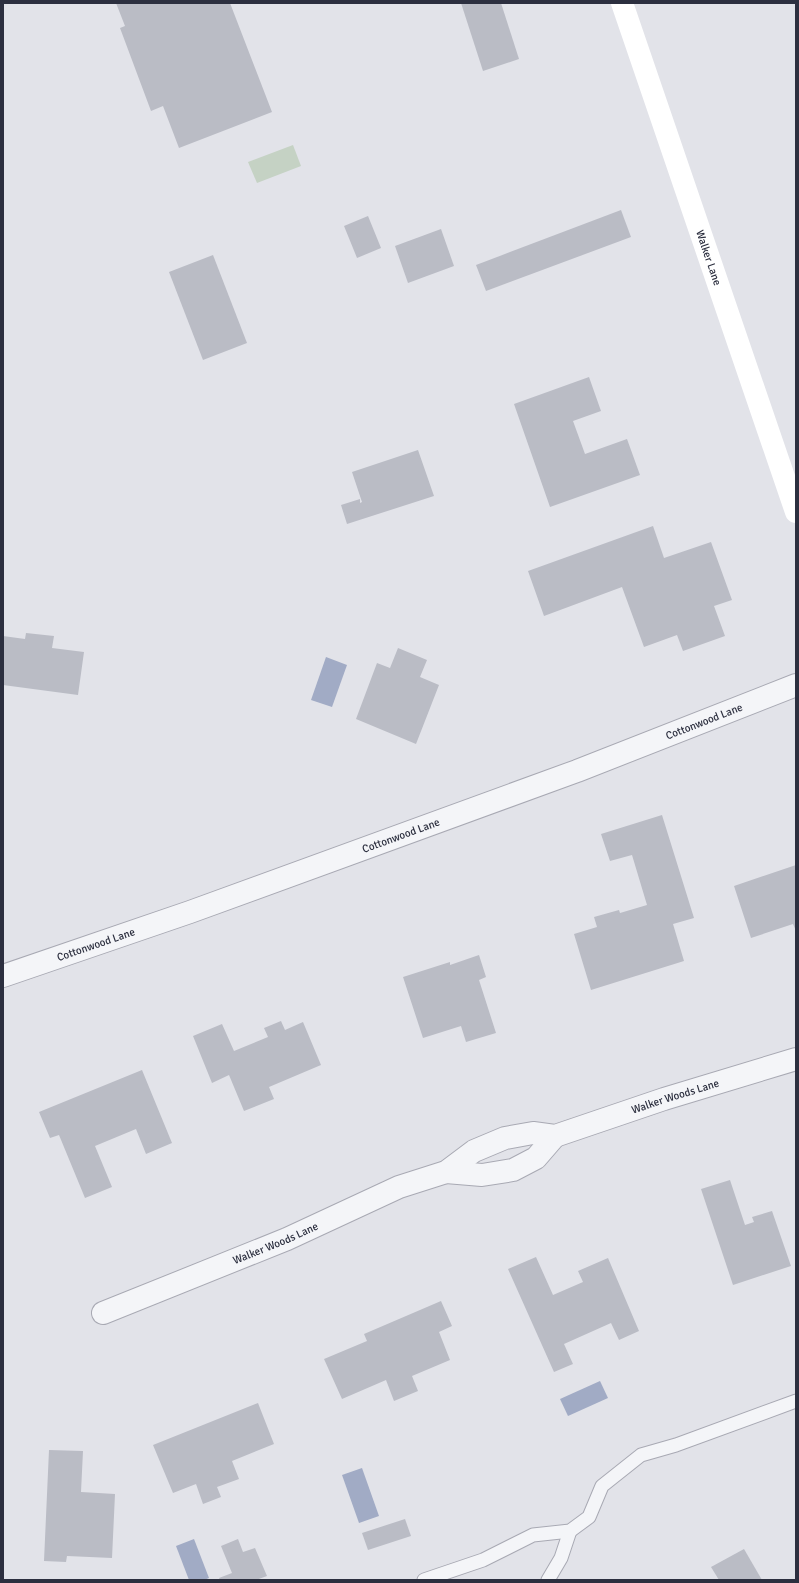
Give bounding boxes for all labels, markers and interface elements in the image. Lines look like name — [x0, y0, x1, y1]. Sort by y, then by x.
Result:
street label: Walker Lane — [694, 228, 725, 287]
street label: Cottonwood Lane — [664, 700, 744, 742]
street label: Cottonwood Lane — [360, 815, 441, 855]
street label: Cottonwood Lane — [55, 925, 136, 964]
street label: Walker Woods Lane — [630, 1076, 721, 1116]
street label: Walker Woods Lane — [231, 1219, 320, 1267]

